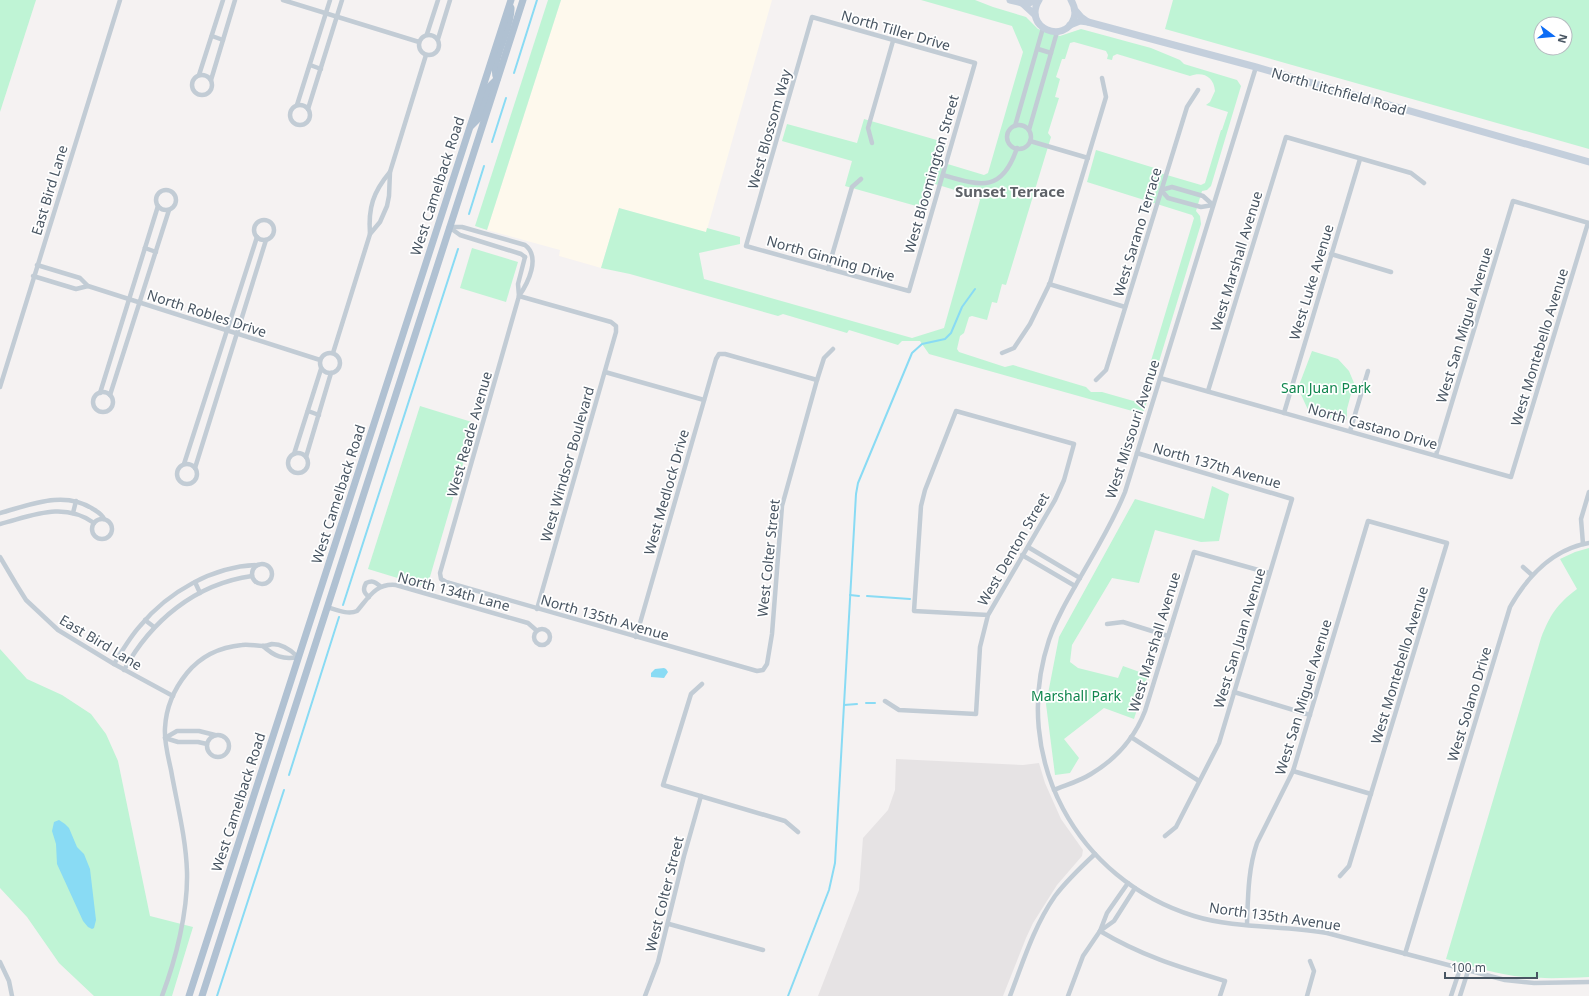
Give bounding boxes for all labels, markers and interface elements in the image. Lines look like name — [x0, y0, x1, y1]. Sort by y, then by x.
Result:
street label: North Tiller Drive — [839, 5, 953, 55]
north arrow — [1533, 16, 1573, 56]
text: N — [1555, 33, 1572, 45]
street label: North Litchfield Road — [1269, 63, 1409, 119]
street label: West Blossom Way — [743, 66, 795, 191]
street label: West Bloomington Street — [899, 92, 963, 256]
street label: West Camelback Road — [406, 114, 468, 258]
street label: East Bird Lane — [26, 143, 72, 237]
street label: West Sarano Terrace — [1108, 165, 1166, 299]
district label: Sunset Terrace — [955, 181, 1065, 201]
street label: West Marshall Avenue — [1206, 189, 1266, 333]
street label: West Luke Avenue — [1284, 222, 1338, 342]
street label: North Ginning Drive — [765, 231, 897, 285]
street label: West San Miguel Avenue — [1431, 245, 1497, 405]
street label: West Montebello Avenue — [1506, 266, 1572, 428]
street label: North Robles Drive — [145, 285, 269, 341]
street label: West Missouri Avenue — [1101, 357, 1163, 501]
street label: West Reade Avenue — [442, 369, 496, 499]
park label: San Juan Park — [1281, 378, 1372, 397]
street label: West Windsor Boulevard — [536, 384, 598, 544]
street label: North Castano Drive — [1306, 398, 1440, 454]
street label: West Camelback Road — [307, 422, 369, 566]
street label: West Medlock Drive — [639, 427, 693, 557]
street label: North 137th Avenue — [1151, 438, 1284, 492]
street label: West Denton Street — [973, 489, 1053, 609]
street label: West Colter Street — [752, 498, 784, 618]
street label: West San Juan Avenue — [1209, 565, 1269, 710]
street label: North 134th Lane — [396, 567, 512, 615]
street label: West Marshall Avenue — [1124, 570, 1184, 714]
street label: West Montebello Avenue — [1366, 584, 1432, 746]
street label: North 135th Avenue — [539, 590, 672, 644]
street label: East Bird Lane — [56, 610, 146, 674]
street label: West San Miguel Avenue — [1270, 617, 1336, 777]
street label: West Solano Drive — [1443, 644, 1496, 764]
park label: Marshall Park — [1031, 686, 1122, 705]
street label: West Camelback Road — [207, 730, 269, 874]
street label: West Colter Street — [640, 834, 688, 954]
street label: North 135th Avenue — [1208, 897, 1342, 935]
scale bar — [1445, 954, 1537, 980]
text: 100 m — [1451, 959, 1486, 976]

